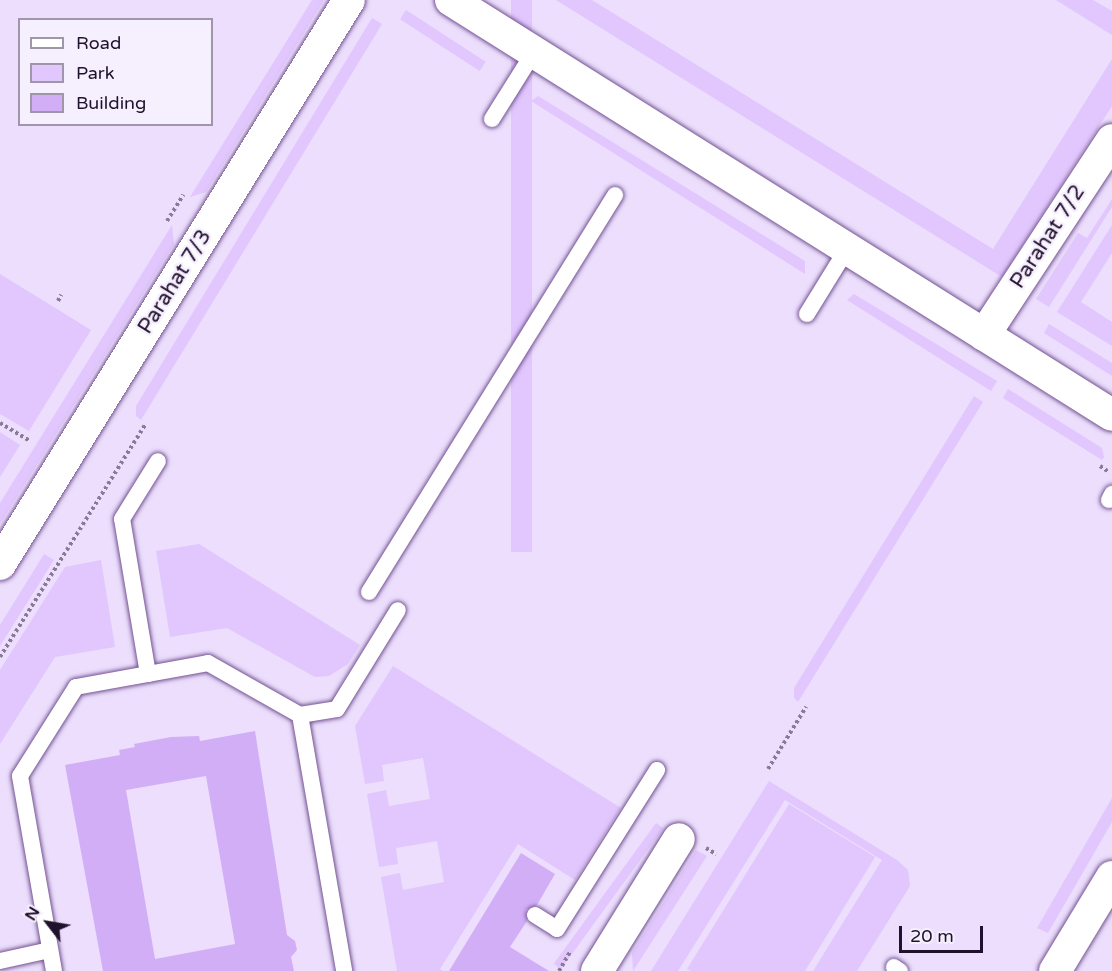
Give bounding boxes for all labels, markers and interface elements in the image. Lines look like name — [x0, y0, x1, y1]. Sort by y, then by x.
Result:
legend — [18, 18, 213, 126]
text: Road — [76, 32, 121, 54]
text: Park — [76, 62, 114, 84]
text: Building — [76, 92, 146, 114]
street label: Parahat 7/2 — [1005, 181, 1091, 293]
street label: Parahat 7/3 — [133, 225, 217, 339]
north arrow — [18, 893, 78, 953]
text: N — [21, 903, 44, 924]
scale bar — [902, 914, 986, 952]
text: 20 m — [910, 925, 954, 947]

